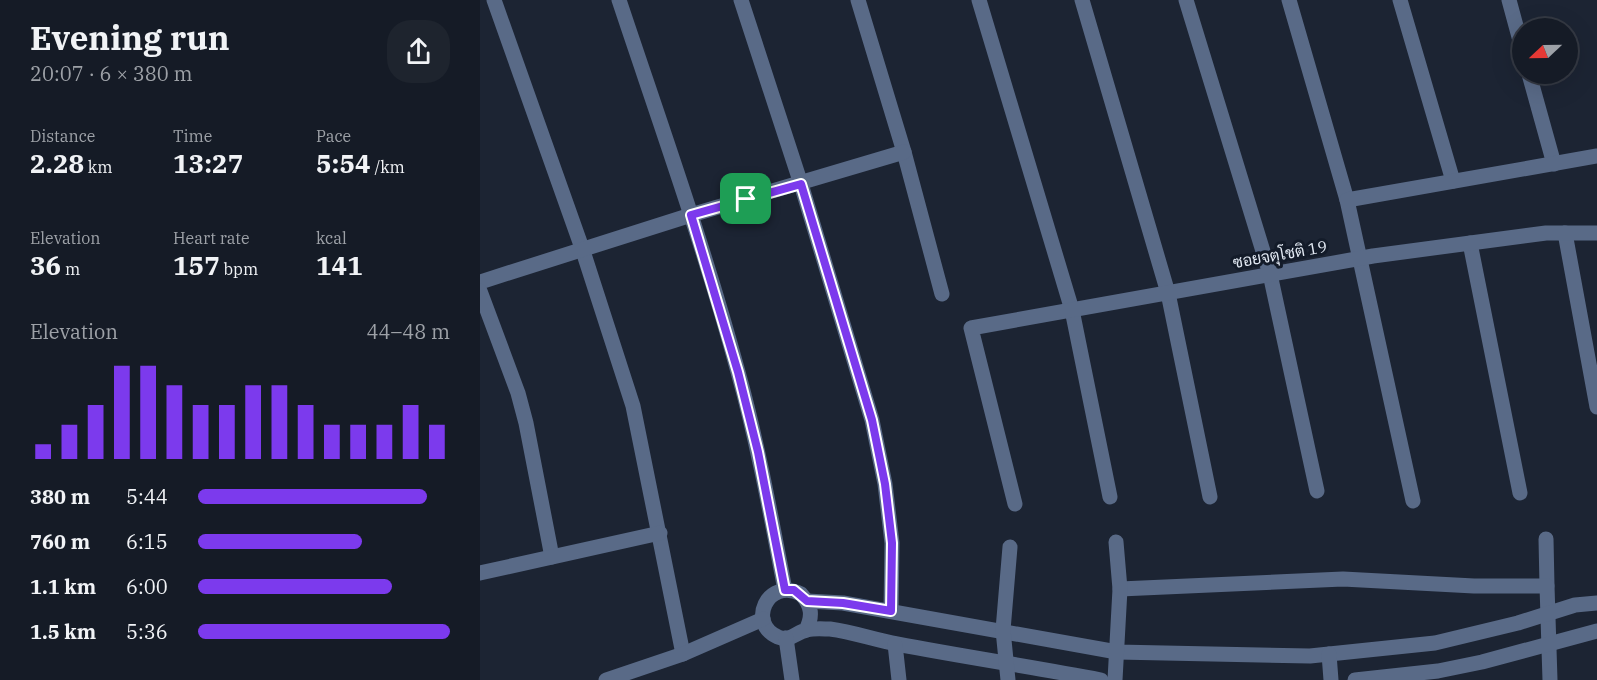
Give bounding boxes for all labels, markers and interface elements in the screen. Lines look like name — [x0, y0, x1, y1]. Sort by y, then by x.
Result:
text: Evening run — [30, 16, 230, 59]
north arrow — [1512, 18, 1578, 84]
map controls — [1512, 18, 1578, 84]
button: share — [387, 20, 450, 83]
text: 20:07 · 6 × 380 m — [30, 60, 193, 87]
text: Distance — [30, 126, 95, 146]
text: Time — [173, 126, 212, 146]
text: Pace — [316, 126, 351, 146]
text: 2.28 — [30, 146, 84, 180]
text: 13:27 — [173, 146, 243, 180]
text: 5:54 — [316, 146, 371, 180]
text: km — [84, 157, 112, 177]
text: /km — [371, 157, 405, 177]
pin — [720, 173, 771, 224]
icon: arrive — [729, 182, 762, 215]
text: Elevation — [30, 228, 100, 248]
text: Heart rate — [173, 228, 250, 248]
text: kcal — [316, 228, 347, 248]
street label: ซอยจตุโชติ 19 — [1231, 235, 1329, 274]
text: 36 — [30, 248, 61, 282]
text: 157 — [173, 248, 220, 282]
text: 141 — [316, 248, 363, 282]
text: m — [61, 259, 80, 279]
text: bpm — [220, 259, 258, 279]
text: Elevation — [30, 318, 118, 345]
text: 44–48 m — [367, 318, 450, 345]
text: 380 m — [30, 483, 90, 510]
text: 5:44 — [126, 483, 168, 510]
text: 760 m — [30, 528, 90, 555]
text: 6:15 — [126, 528, 168, 555]
text: 1.1 km — [30, 573, 96, 600]
text: 6:00 — [126, 573, 168, 600]
text: 1.5 km — [30, 618, 96, 645]
text: 5:36 — [126, 618, 168, 645]

